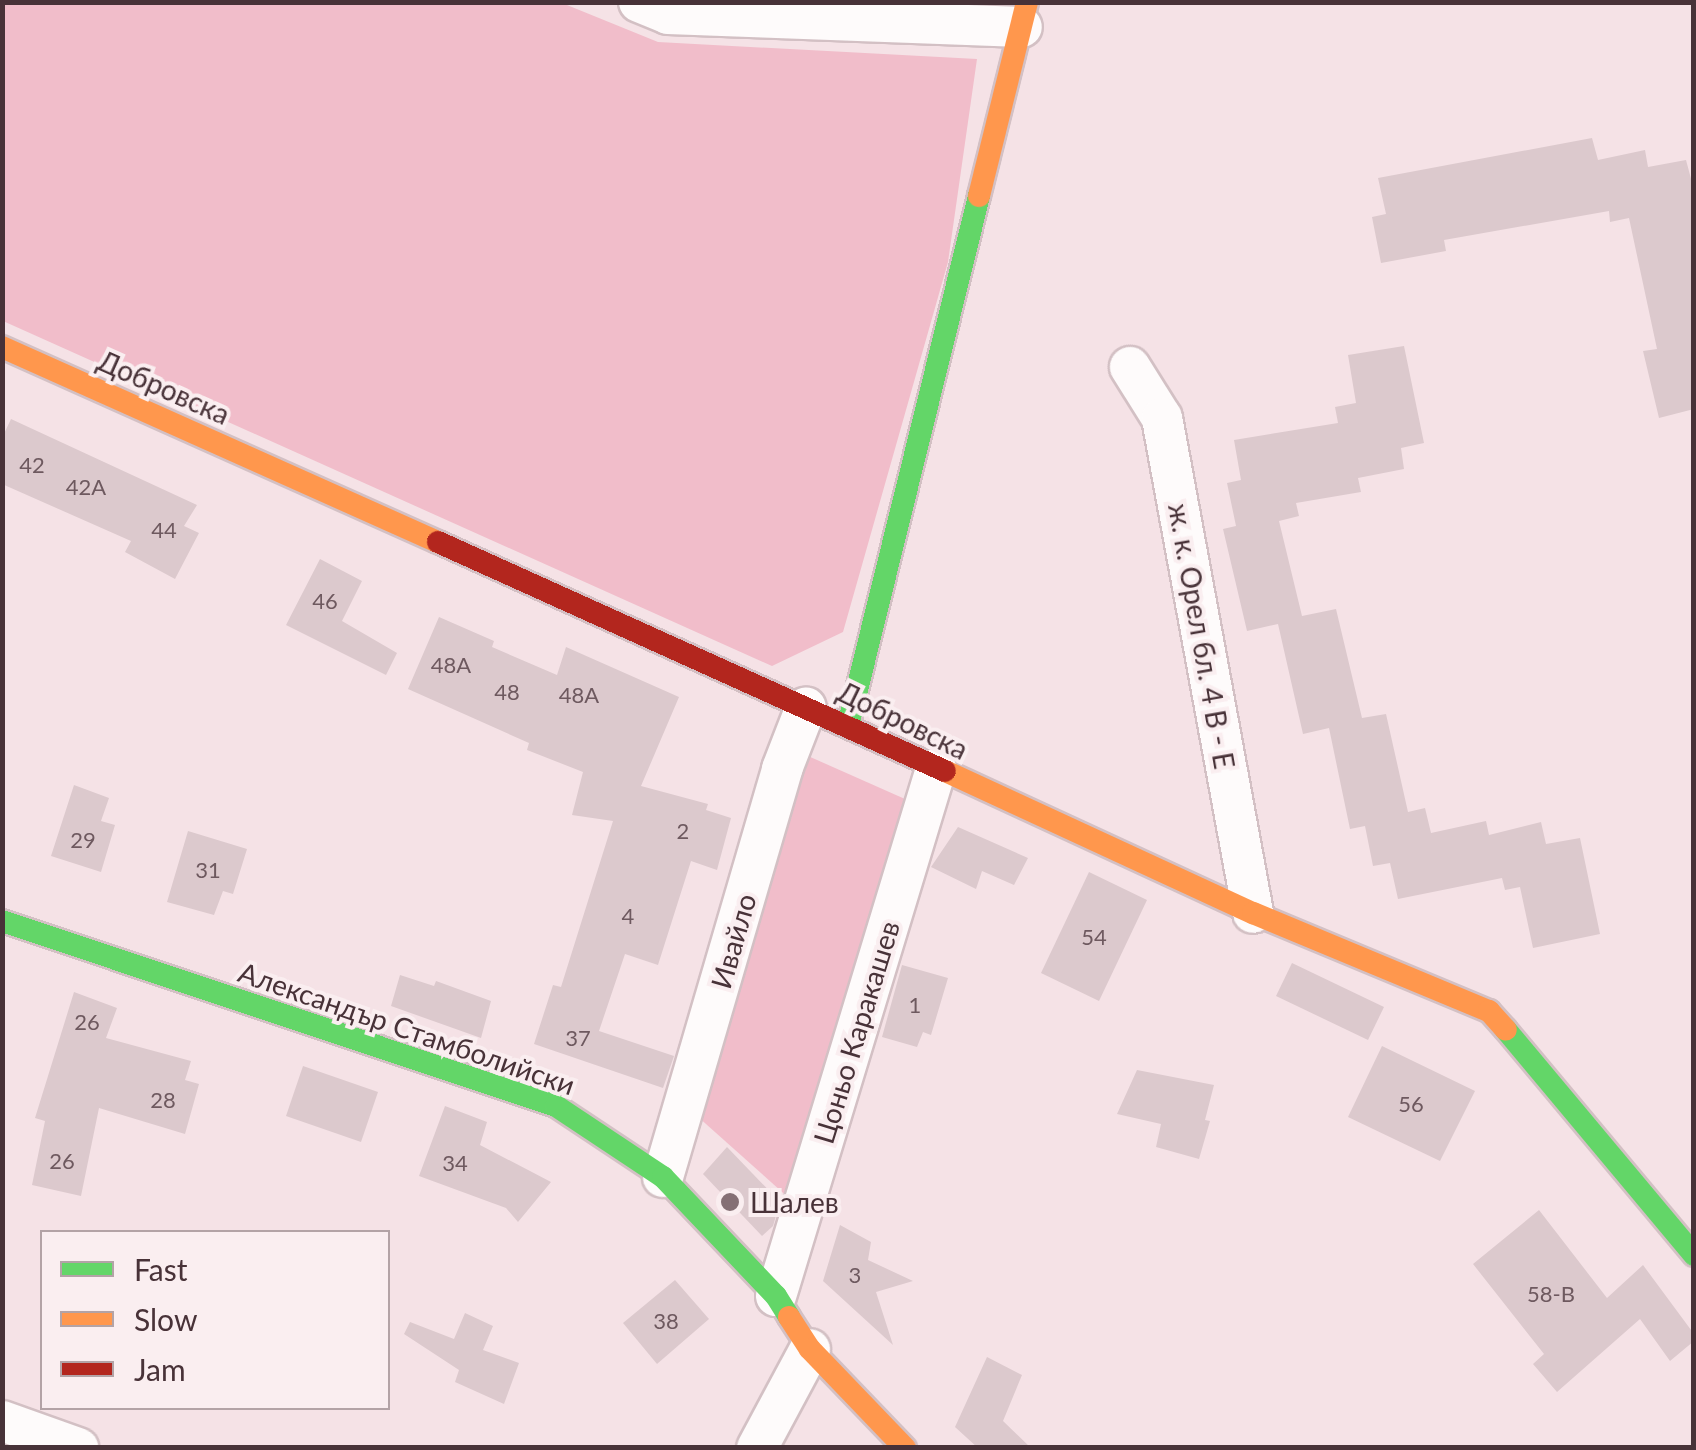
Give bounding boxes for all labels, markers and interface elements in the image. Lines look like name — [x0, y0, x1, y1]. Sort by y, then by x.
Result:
street label: Добровска — [93, 343, 235, 431]
house number: 42 — [19, 452, 45, 478]
house number: 42А — [66, 474, 106, 500]
street label: ж. к. Орел бл. 4 В - Е — [1162, 501, 1242, 771]
house number: 44 — [151, 517, 177, 543]
house number: 46 — [312, 588, 338, 614]
house number: 48А — [431, 652, 471, 678]
street label: Добровска — [832, 674, 974, 766]
house number: 48 — [494, 679, 520, 705]
house number: 48А — [559, 682, 599, 708]
house number: 2 — [677, 818, 689, 844]
house number: 29 — [70, 827, 96, 853]
house number: 31 — [195, 857, 221, 883]
street label: Ивайло — [703, 890, 763, 992]
house number: 4 — [622, 903, 634, 929]
street label: Цоньо Каракашев — [806, 916, 906, 1148]
house number: 54 — [1081, 924, 1107, 950]
street label: Александър Стамболийски — [234, 955, 580, 1101]
house number: 1 — [909, 992, 921, 1018]
house number: 26 — [74, 1009, 100, 1035]
house number: 37 — [565, 1025, 591, 1051]
house number: 28 — [150, 1087, 176, 1113]
house number: 56 — [1398, 1091, 1424, 1117]
house number: 26 — [49, 1148, 75, 1174]
house number: 34 — [442, 1150, 468, 1176]
place label: Шалев — [750, 1185, 839, 1219]
marker: Шалев — [719, 1191, 741, 1213]
legend — [40, 1230, 390, 1410]
text: Fast — [134, 1251, 188, 1287]
house number: 3 — [849, 1262, 861, 1288]
house number: 58-В — [1527, 1281, 1575, 1307]
text: Slow — [134, 1301, 197, 1337]
house number: 38 — [653, 1308, 679, 1334]
text: Jam — [134, 1351, 186, 1387]

